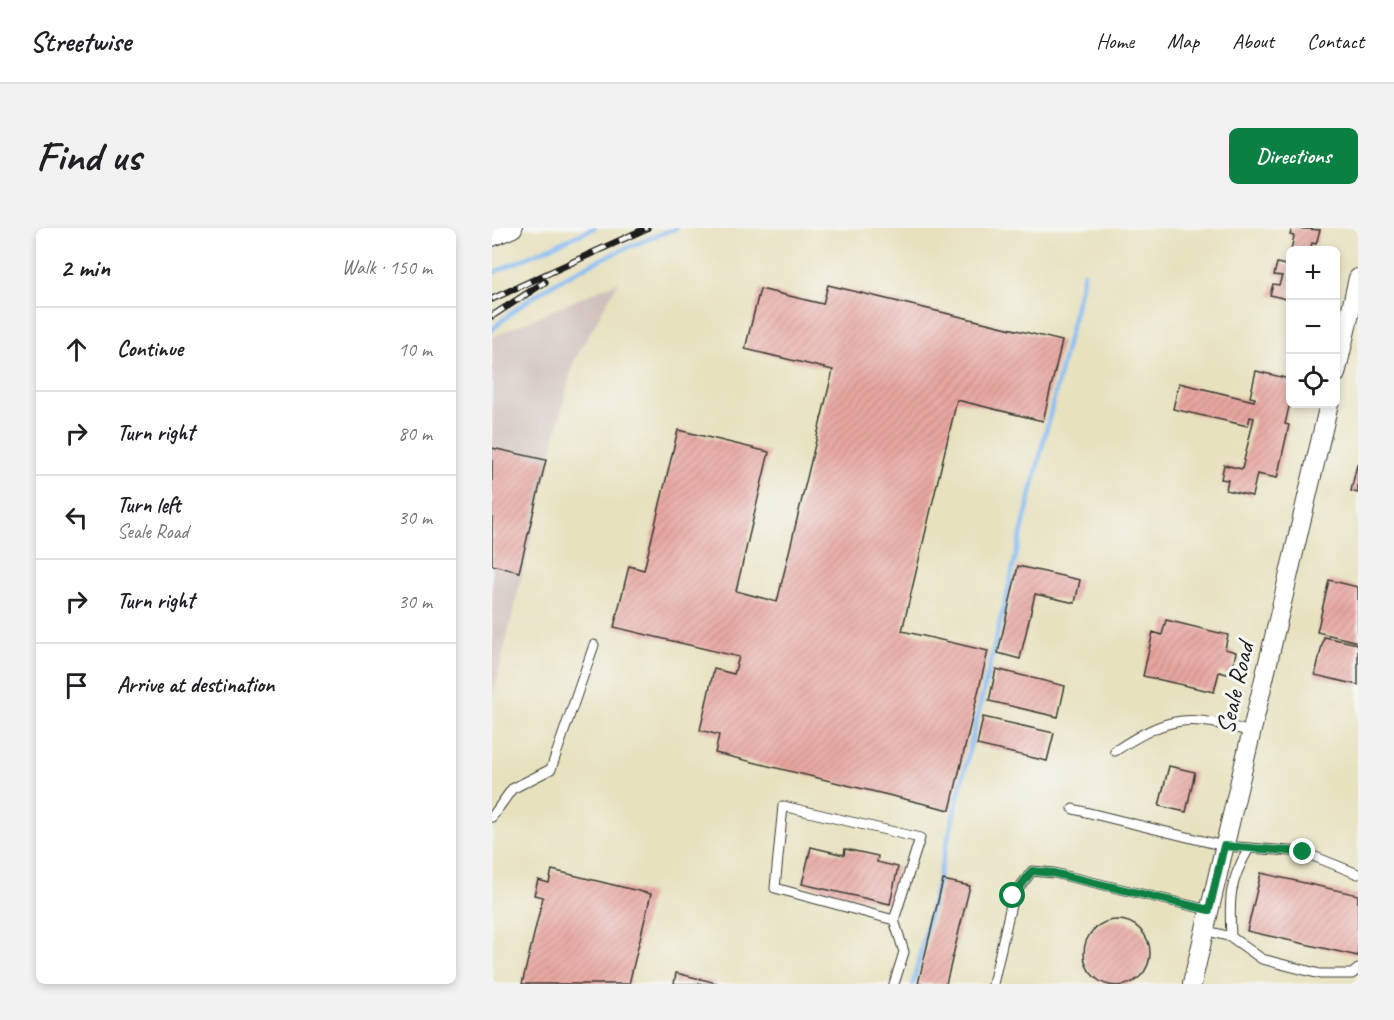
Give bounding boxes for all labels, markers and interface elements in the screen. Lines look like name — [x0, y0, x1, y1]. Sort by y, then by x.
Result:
text: Streetwise — [30, 24, 131, 59]
text: Home — [1096, 28, 1134, 54]
text: Map — [1167, 28, 1199, 54]
text: About — [1232, 28, 1274, 54]
text: Contact — [1307, 28, 1364, 54]
button: Directions — [1229, 128, 1358, 184]
text: Find us — [36, 130, 141, 183]
map controls — [1286, 246, 1340, 408]
button: + — [1286, 246, 1340, 300]
text: 2 min — [60, 251, 110, 284]
text: Walk · 150 m — [342, 255, 432, 280]
button: − — [1286, 300, 1340, 354]
icon: ahead — [60, 333, 93, 366]
text: Continue — [117, 335, 183, 363]
text: 10 m — [398, 337, 432, 362]
button: locate — [1286, 354, 1340, 408]
icon: right — [60, 417, 93, 450]
text: Turn right — [117, 419, 194, 447]
text: 80 m — [398, 421, 432, 446]
text: Turn left — [117, 491, 181, 519]
icon: left — [60, 501, 93, 534]
text: 30 m — [398, 505, 432, 530]
text: Seale Road — [117, 519, 188, 544]
icon: right — [60, 585, 93, 618]
text: Turn right — [117, 587, 194, 615]
text: 30 m — [398, 589, 432, 614]
street label: Seale Road — [1208, 635, 1262, 737]
icon: arrive — [60, 669, 93, 702]
text: Arrive at destination — [117, 671, 274, 699]
route end — [1289, 838, 1315, 864]
route start — [999, 882, 1025, 908]

